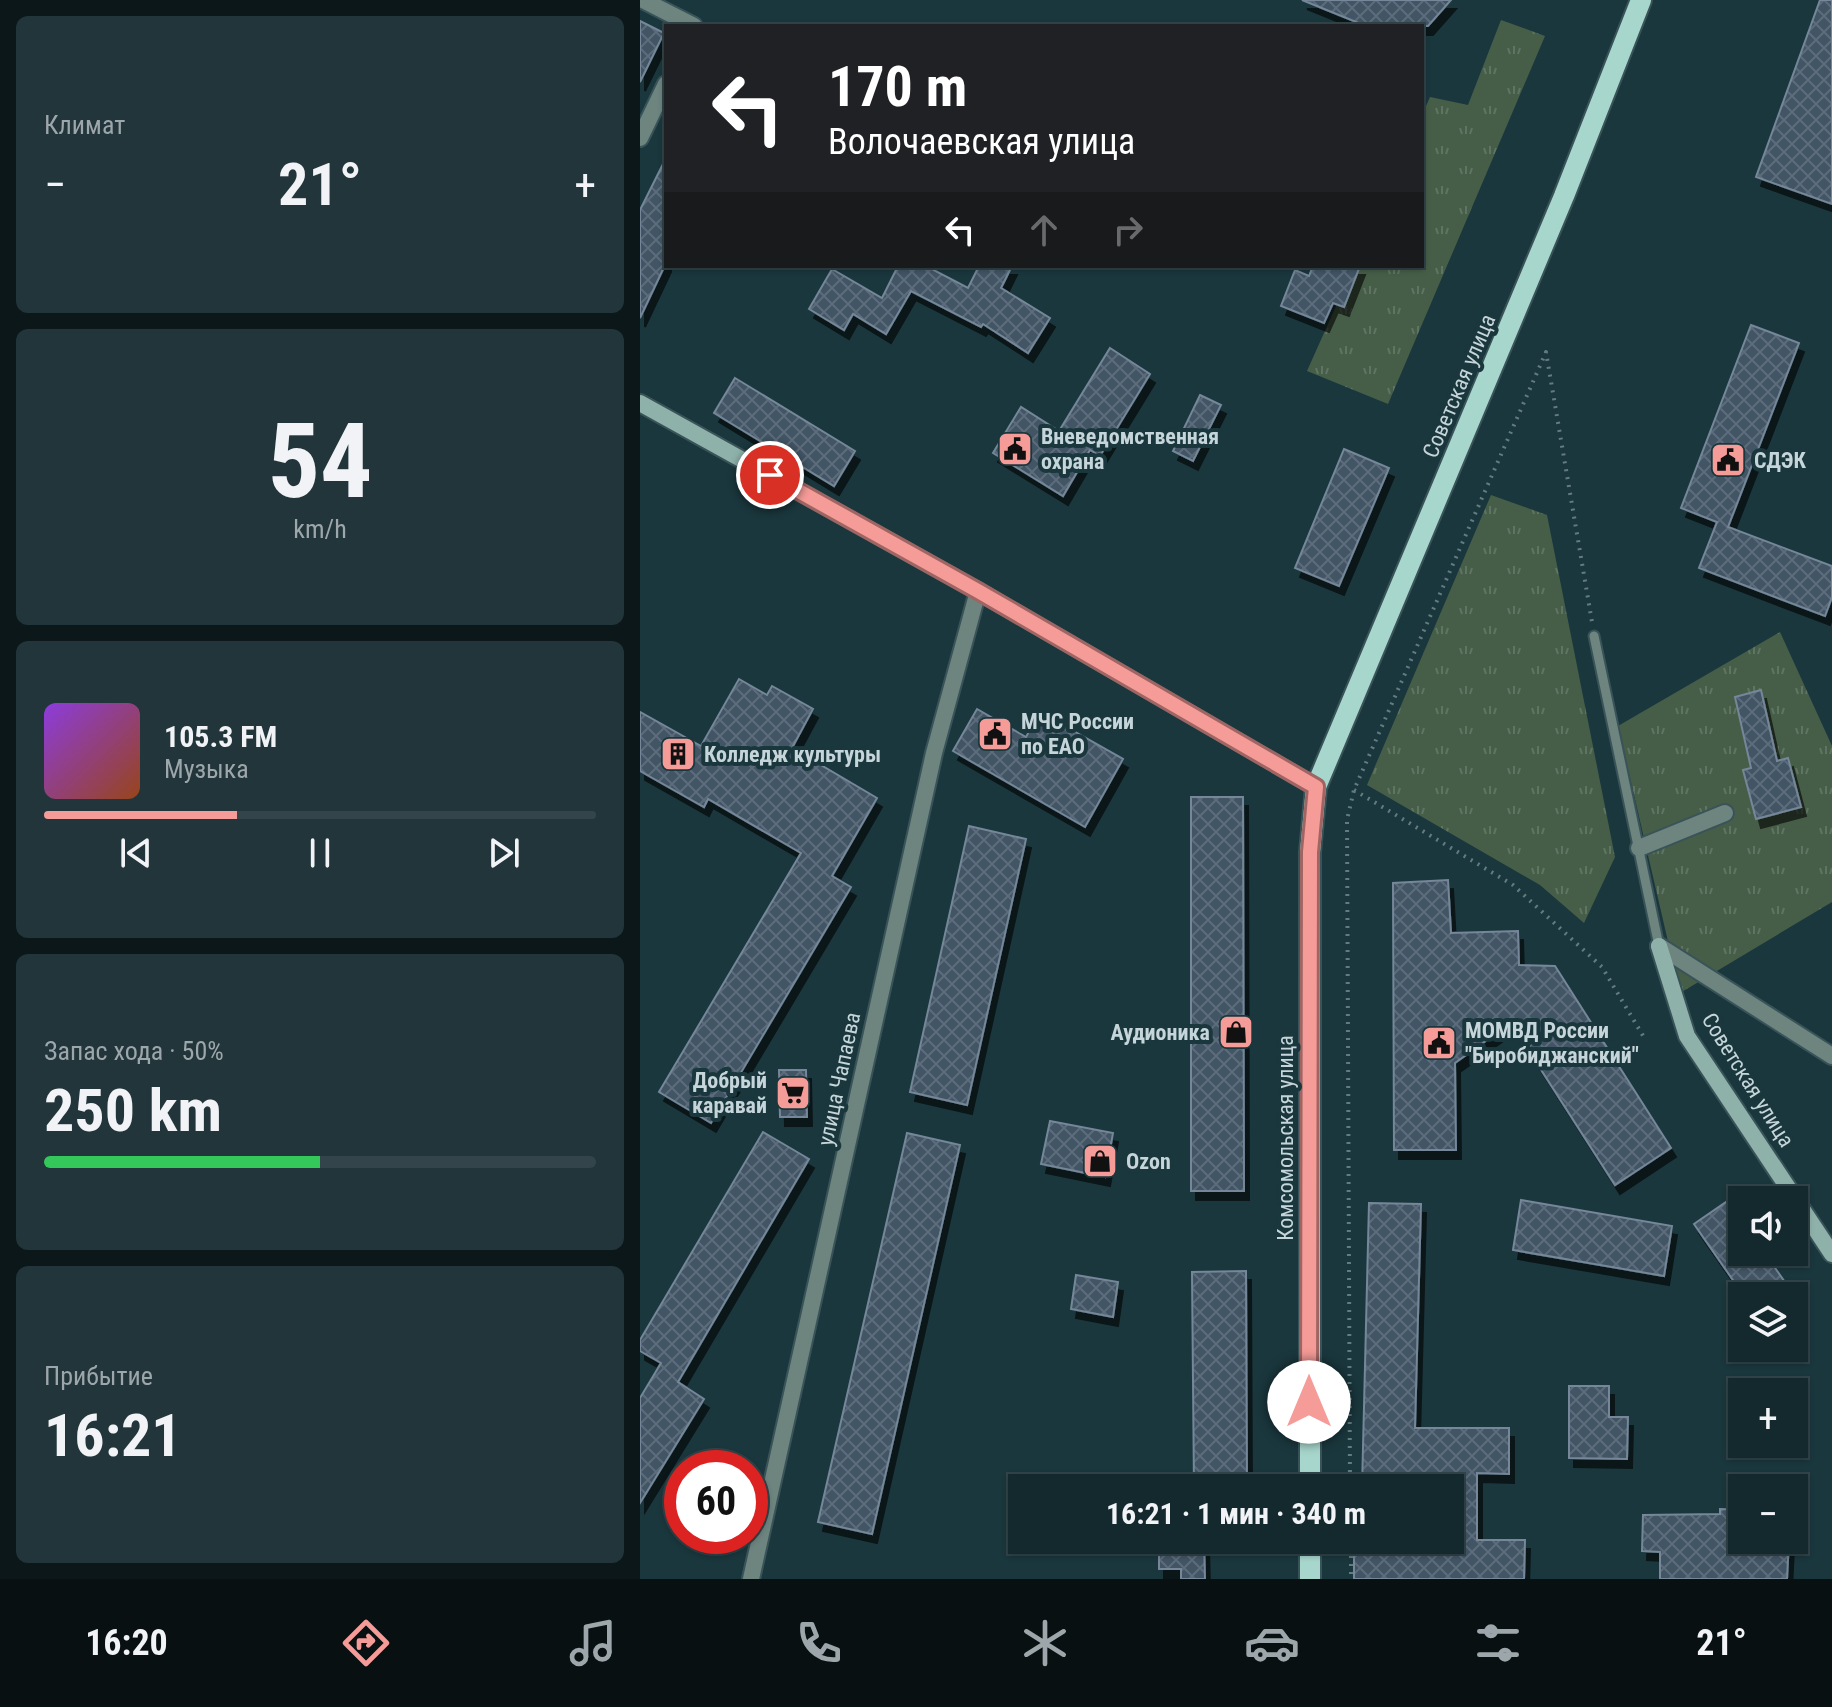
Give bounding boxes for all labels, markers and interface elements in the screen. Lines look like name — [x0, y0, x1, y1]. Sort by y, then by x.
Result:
text: 170 m — [828, 54, 967, 120]
icon: left — [696, 56, 800, 160]
text: Климат — [44, 110, 125, 140]
text: Волочаевская улица — [828, 121, 1135, 163]
text: 21° — [278, 149, 362, 220]
text: − — [44, 159, 66, 211]
text: + — [574, 159, 596, 211]
icon: left — [938, 208, 982, 252]
icon: ahead — [1022, 208, 1066, 252]
icon: right — [1106, 208, 1150, 252]
street label: Советская улица — [1418, 310, 1500, 462]
text: 54 — [267, 401, 373, 522]
place label: Вневедомственная охрана — [1041, 424, 1219, 474]
public building icon: Вневедомственная охрана — [996, 430, 1034, 468]
pin — [736, 441, 804, 509]
public building icon: СДЭК — [1709, 441, 1747, 479]
place label: СДЭК — [1754, 448, 1806, 473]
icon: arrive — [748, 453, 792, 497]
text: km/h — [293, 514, 347, 544]
place label: МЧС России по ЕАО — [1021, 709, 1134, 759]
public building icon: МЧС России по ЕАО — [976, 715, 1014, 753]
text: 105.3 FM — [164, 719, 277, 754]
building icon: Колледж культуры — [659, 735, 697, 773]
place label: Колледж культуры — [704, 742, 881, 767]
text: Музыка — [164, 754, 249, 784]
icon: previous — [114, 831, 158, 875]
icon: pause — [298, 831, 342, 875]
icon: next — [482, 831, 526, 875]
street label: Советская улица — [1697, 1008, 1799, 1152]
street label: улица Чапаева — [813, 1010, 865, 1148]
shop icon: Аудионика — [1217, 1013, 1255, 1051]
place label: МОМВД России "Биробиджанский" — [1465, 1018, 1639, 1068]
place label: Аудионика — [1111, 1020, 1210, 1045]
public building icon: МОМВД России "Биробиджанский" — [1420, 1024, 1458, 1062]
street label: Комсомольская улица — [1273, 1035, 1298, 1241]
text: Запас хода · 50% — [44, 1036, 224, 1066]
place label: Добрый каравай — [692, 1068, 767, 1118]
supermarket icon: Добрый каравай — [774, 1074, 812, 1112]
text: 250 km — [44, 1075, 222, 1146]
shop icon: Ozon — [1081, 1142, 1119, 1180]
place label: Ozon — [1126, 1149, 1171, 1174]
map controls — [1728, 1186, 1808, 1554]
button: sound — [1728, 1186, 1808, 1266]
button: layers — [1728, 1282, 1808, 1362]
position arrow — [1267, 1360, 1351, 1444]
text: Прибытие — [44, 1361, 153, 1391]
button: + — [1728, 1378, 1808, 1458]
text: 16:21 — [44, 1400, 182, 1471]
speed limit sign: 60 — [664, 1450, 768, 1554]
button: − — [1728, 1474, 1808, 1554]
text: 16:21 · 1 мин · 340 m — [1106, 1496, 1366, 1531]
icon: directions — [338, 1615, 394, 1671]
icon: music — [565, 1615, 621, 1671]
icon: phone — [791, 1615, 847, 1671]
icon: climate — [1017, 1615, 1073, 1671]
icon: car — [1244, 1615, 1300, 1671]
icon: filters — [1470, 1615, 1526, 1671]
text: 16:20 — [85, 1622, 168, 1664]
text: 21° — [1696, 1622, 1747, 1664]

